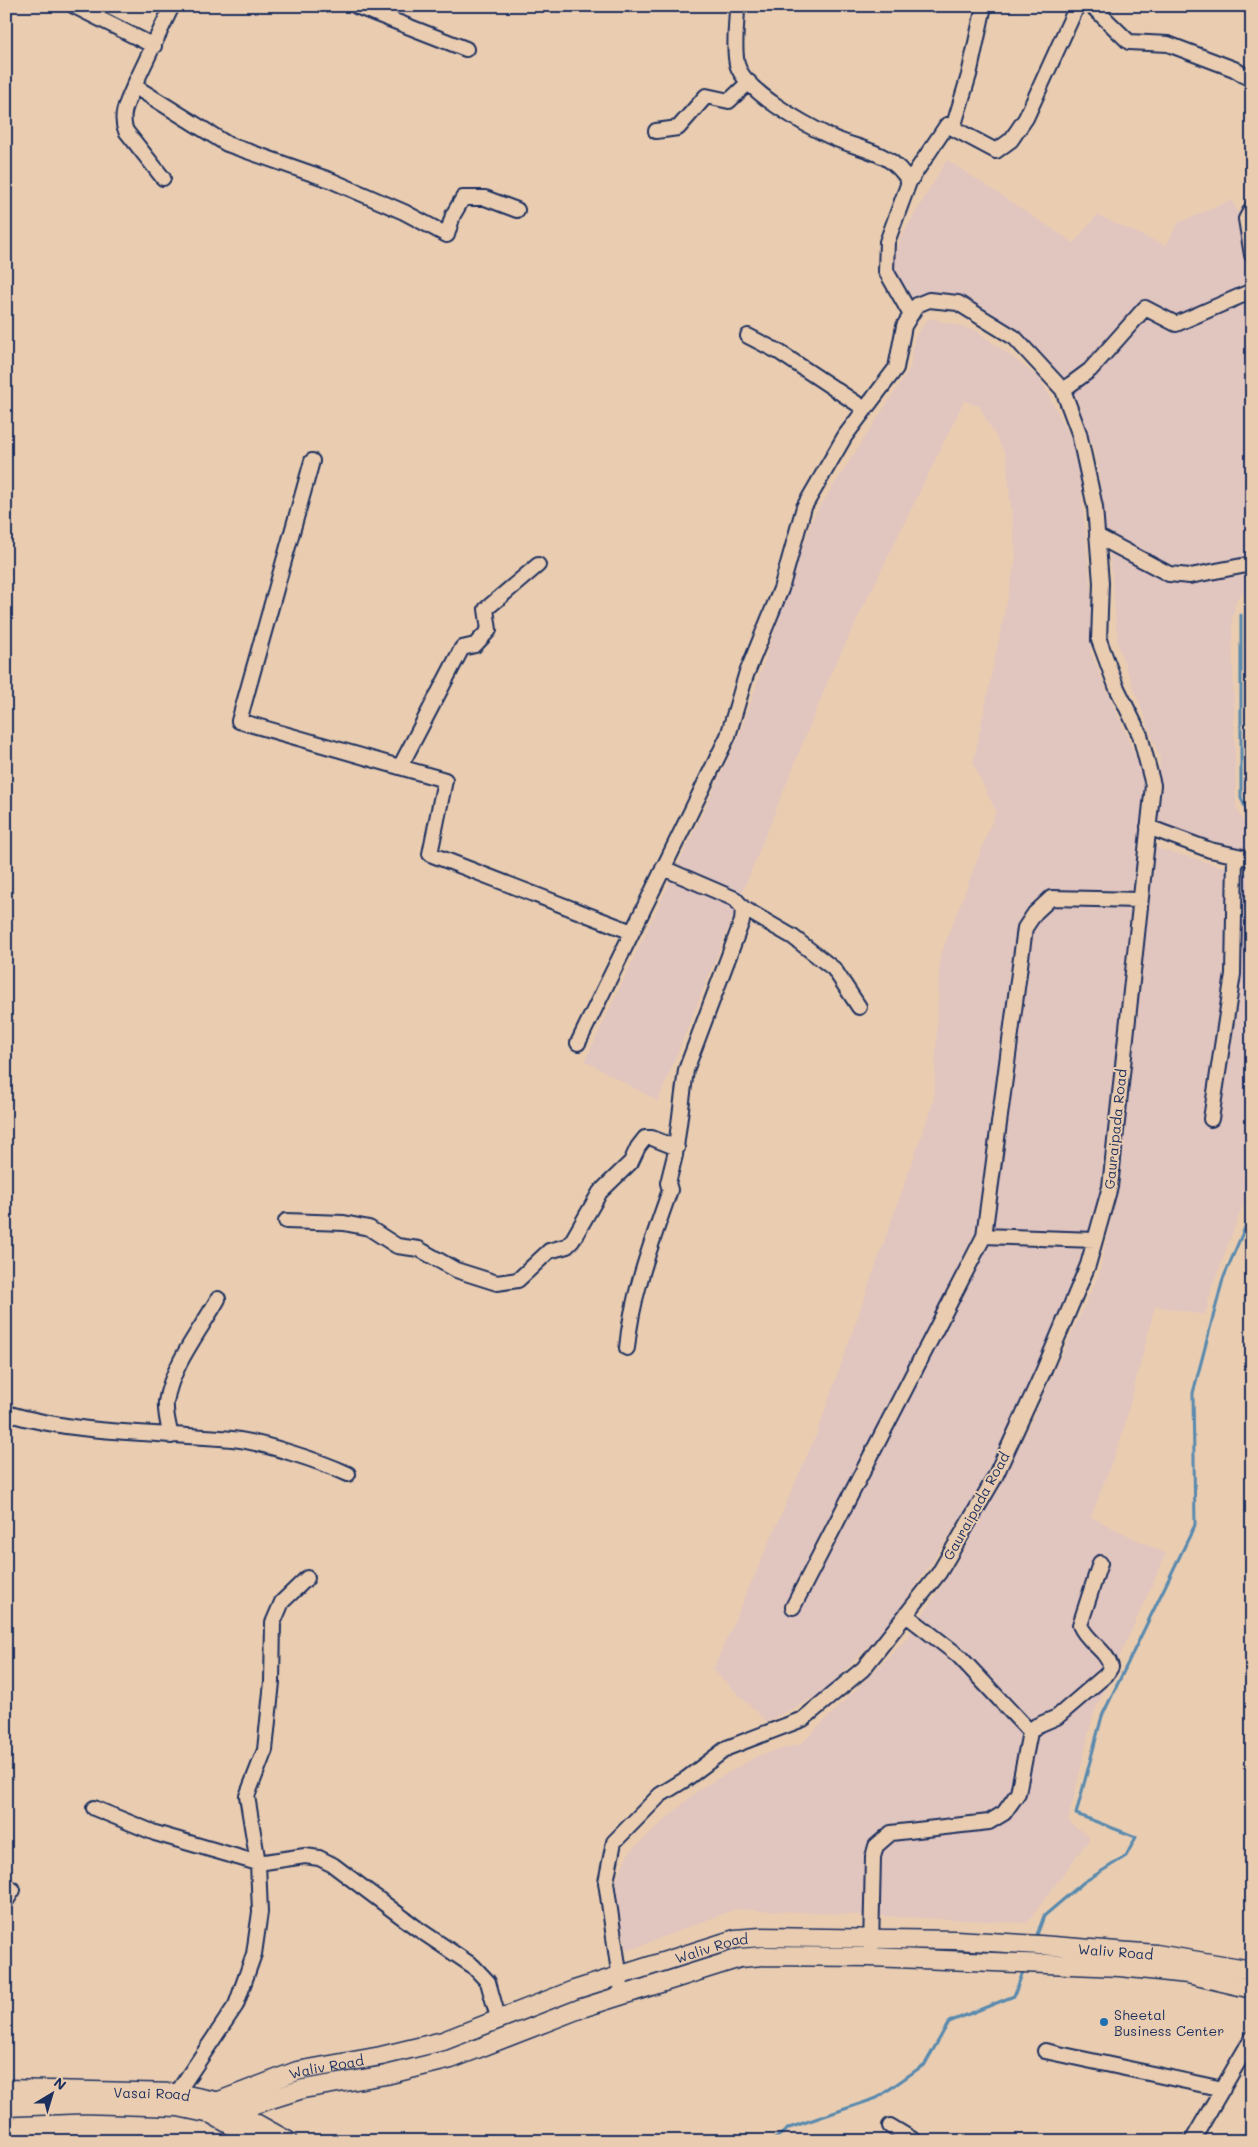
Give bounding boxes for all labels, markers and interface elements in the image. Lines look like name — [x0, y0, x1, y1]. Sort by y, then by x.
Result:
street label: Gauraipada Road — [1099, 1068, 1131, 1190]
street label: Gauraipada Road — [938, 1448, 1014, 1564]
street label: Waliv Road — [672, 1929, 749, 1967]
street label: Waliv Road — [1077, 1938, 1154, 1963]
place label: Sheetal Business Center — [1114, 2005, 1224, 2040]
marker: Sheetal Business Center — [1098, 2016, 1110, 2028]
street label: Waliv Road — [286, 2050, 365, 2083]
north arrow — [28, 2070, 78, 2120]
text: N — [50, 2073, 70, 2094]
street label: Vasai Road — [113, 2082, 192, 2105]

